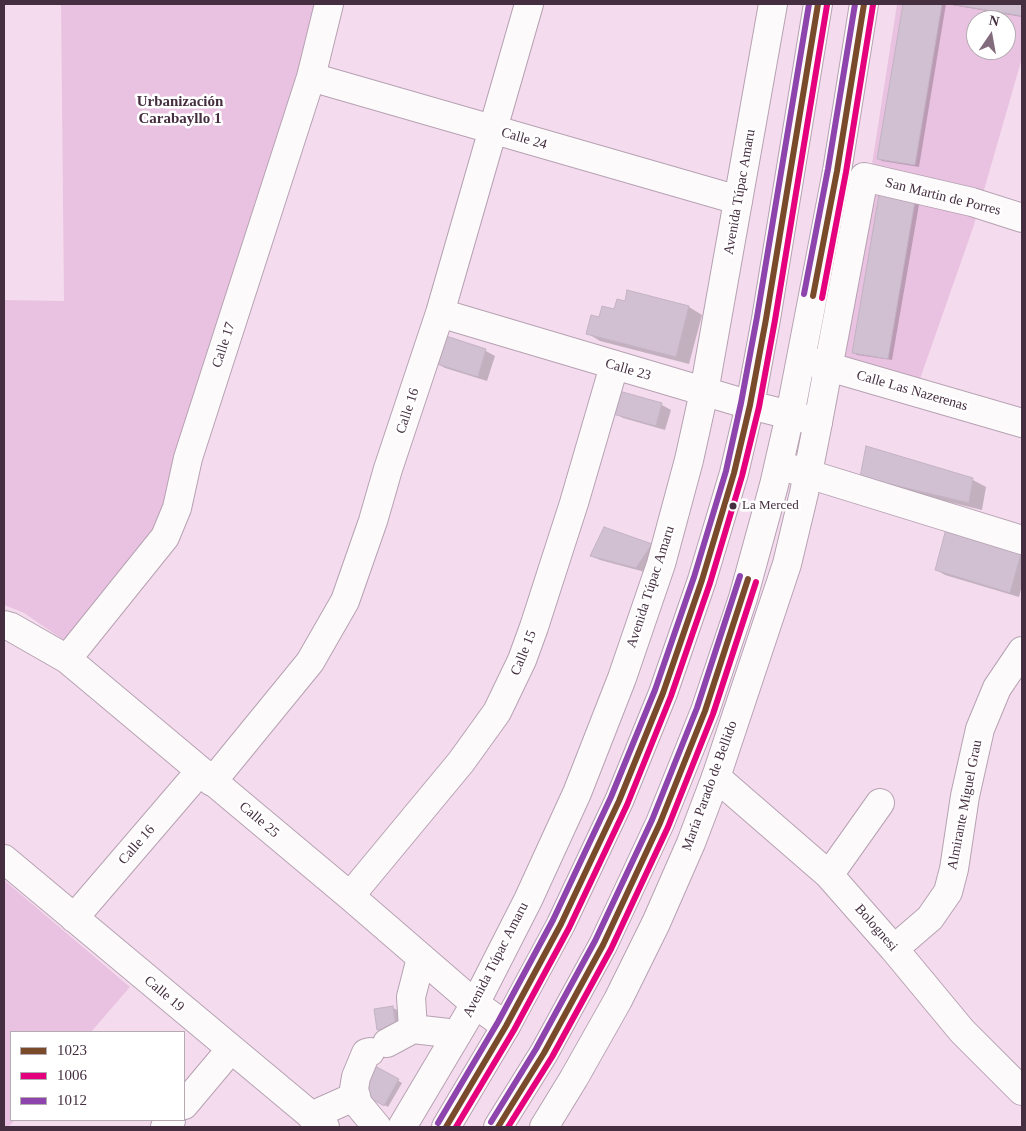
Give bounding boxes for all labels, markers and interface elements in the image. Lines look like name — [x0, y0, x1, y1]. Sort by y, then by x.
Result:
north arrow — [966, 10, 1016, 60]
text: N — [988, 12, 1001, 29]
district label: Urbanización Carabayllo 1 — [137, 93, 223, 128]
street label: Calle 24 — [499, 124, 549, 154]
street label: Avenida Túpac Amaru — [721, 128, 759, 256]
street label: San Martin de Porres — [883, 175, 1003, 219]
street label: Calle 17 — [209, 320, 239, 370]
street label: Calle 23 — [603, 355, 653, 385]
street label: Calle Las Nazerenas — [854, 367, 970, 415]
street label: Calle 16 — [393, 386, 423, 436]
place label: La Merced — [742, 498, 799, 514]
marker: La Merced — [728, 501, 738, 511]
street label: Avenida Túpac Amaru — [623, 524, 679, 650]
street label: Calle 15 — [507, 628, 541, 678]
street label: María Parado de Bellido — [679, 719, 741, 853]
street label: Almirante Miguel Grau — [944, 739, 986, 871]
street label: Calle 25 — [236, 798, 282, 842]
street label: Calle 16 — [115, 822, 159, 868]
street label: Avenida Túpac Amaru — [460, 899, 532, 1021]
street label: Bolognesi — [851, 901, 901, 955]
street label: Calle 19 — [141, 972, 187, 1016]
legend — [10, 1031, 185, 1121]
text: 1023 — [57, 1042, 87, 1058]
text: 1006 — [57, 1067, 87, 1083]
text: 1012 — [57, 1092, 87, 1108]

